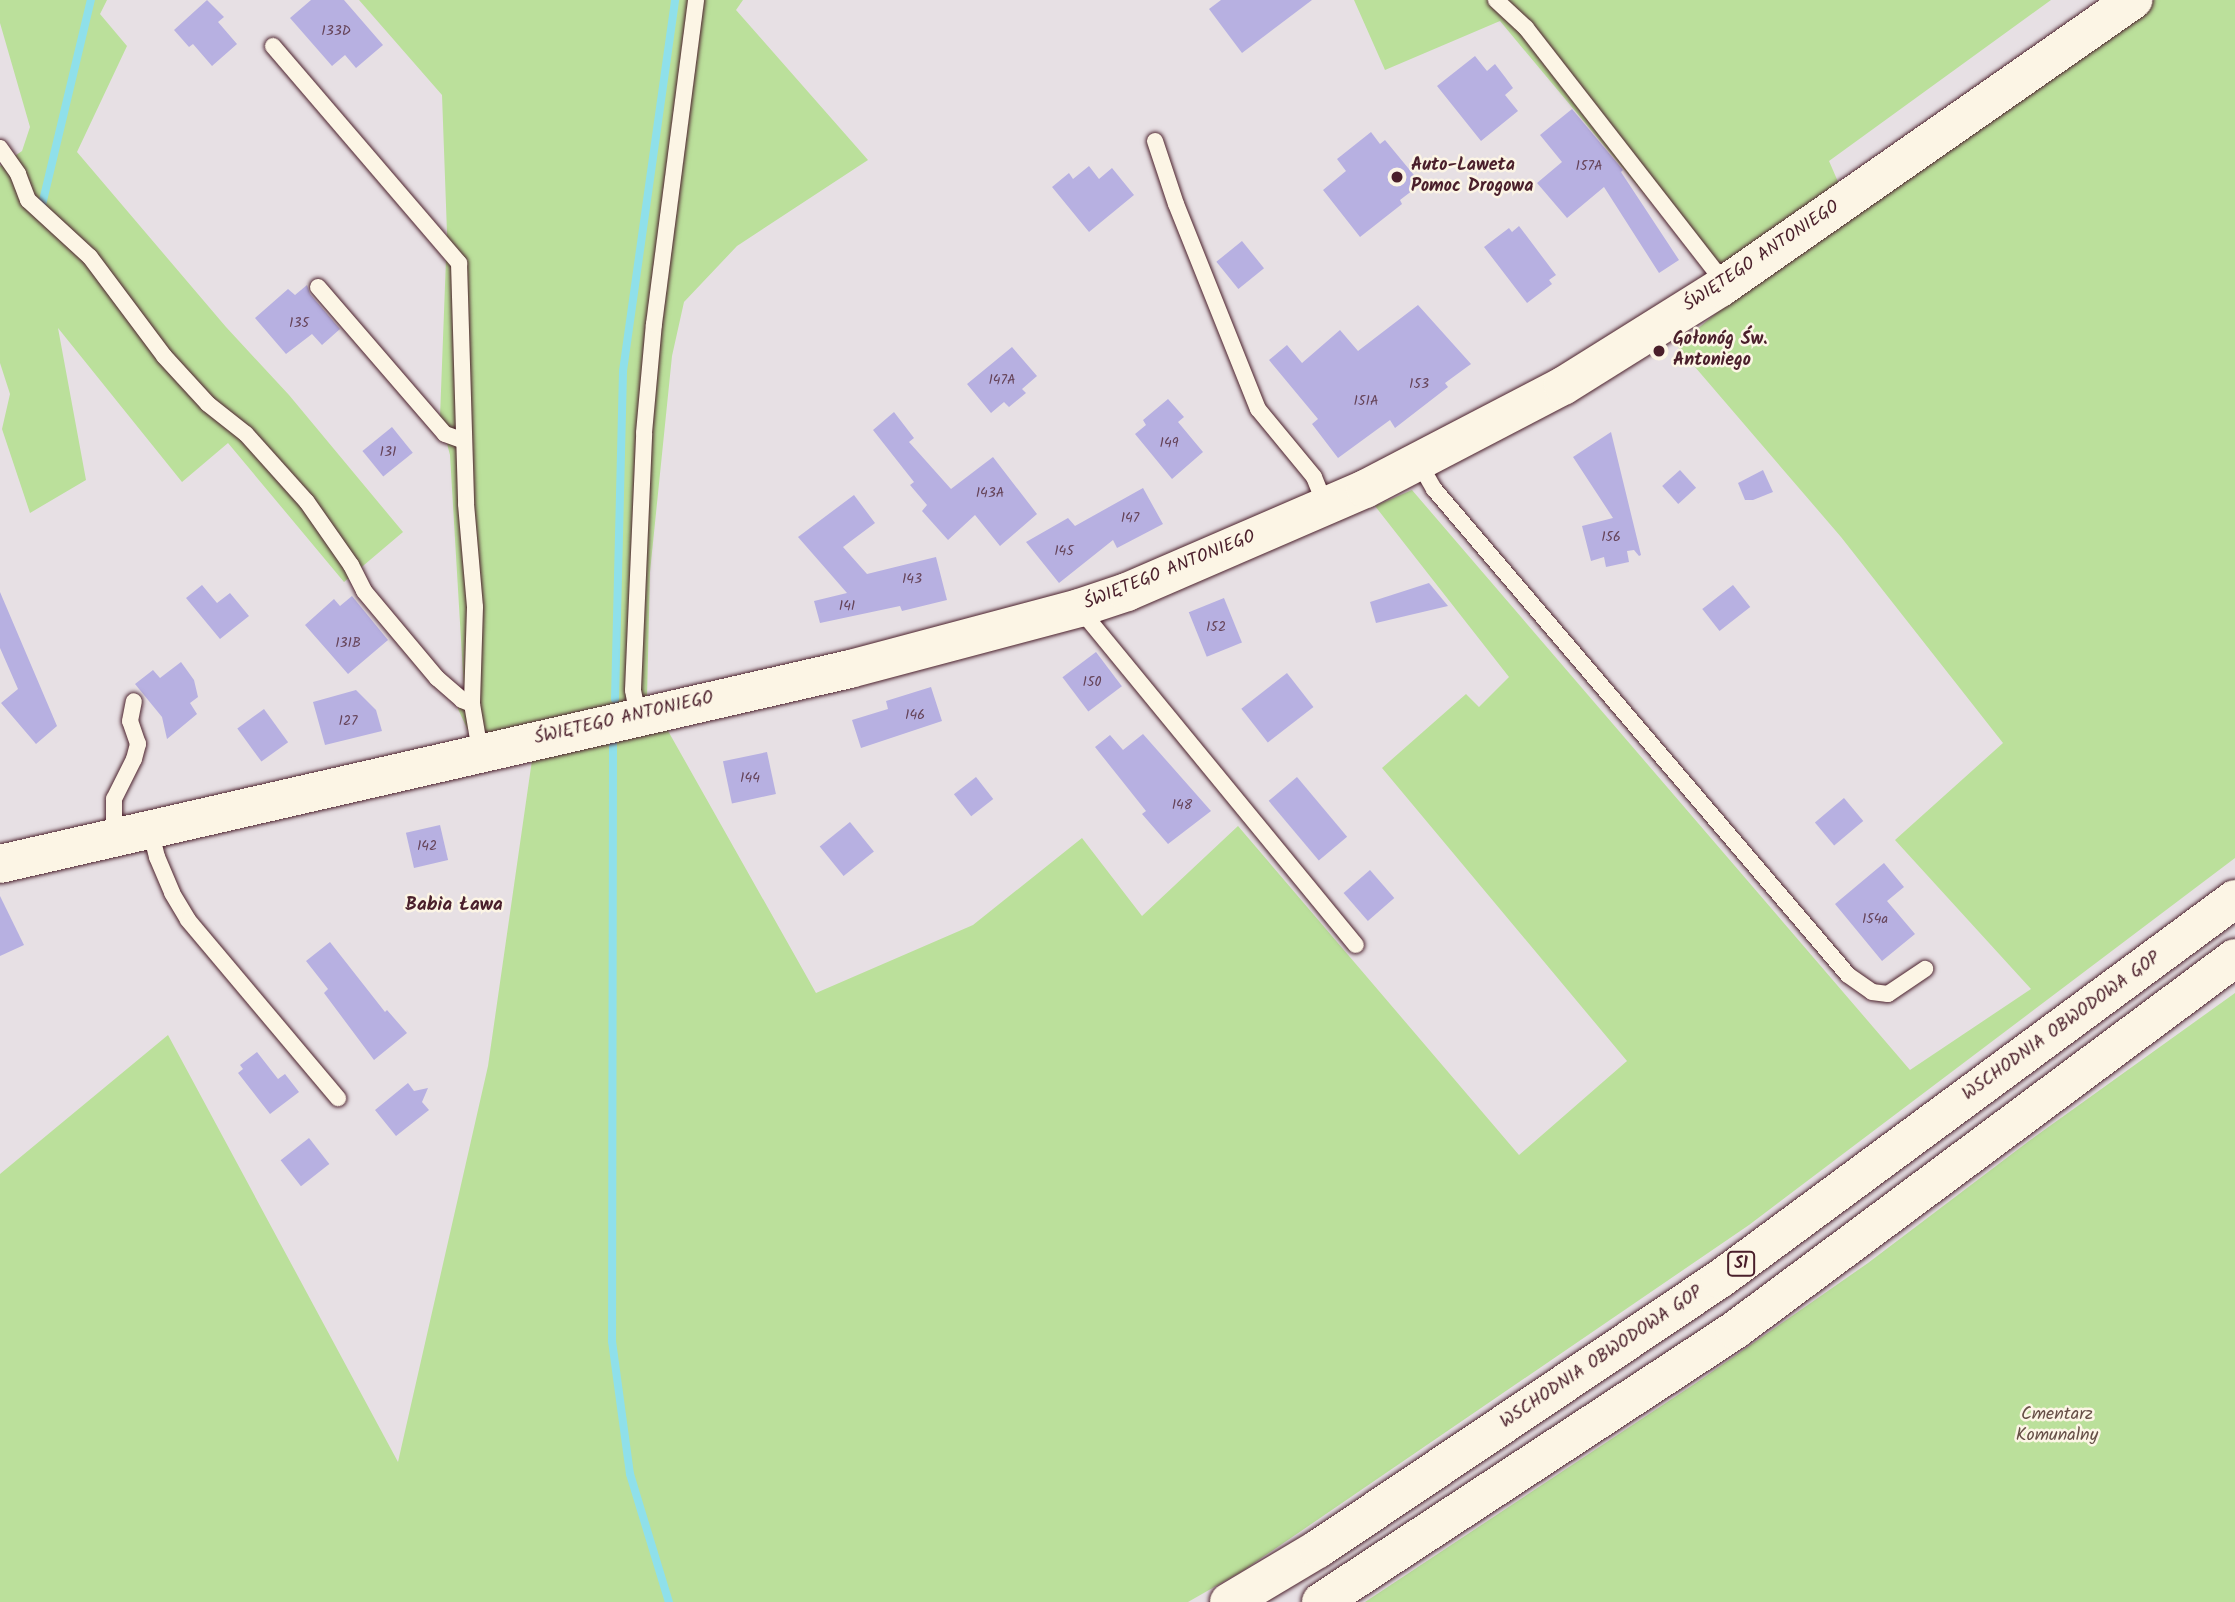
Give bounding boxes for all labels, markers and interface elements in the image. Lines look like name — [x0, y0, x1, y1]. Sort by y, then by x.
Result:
house number: 133D — [321, 23, 351, 39]
place label: Auto-Laweta Pomoc Drogowa — [1411, 156, 1533, 198]
house number: 157A — [1576, 158, 1602, 174]
marker: Auto-Laweta Pomoc Drogowa — [1389, 169, 1405, 185]
street label: ŚWIĘTEGO ANTONIEGO — [1680, 197, 1844, 317]
house number: 135 — [289, 315, 309, 331]
place label: Gołonóg Św. Antoniego — [1673, 330, 1767, 372]
marker: Gołonóg Św. Antoniego — [1651, 343, 1667, 359]
house number: 147A — [988, 372, 1016, 388]
house number: 153 — [1409, 376, 1429, 392]
house number: 151A — [1354, 393, 1378, 409]
house number: 149 — [1160, 435, 1178, 451]
house number: 131 — [380, 444, 396, 460]
house number: 143A — [976, 485, 1004, 501]
house number: 147 — [1121, 510, 1139, 526]
street label: ŚWIĘTEGO ANTONIEGO — [1081, 527, 1259, 615]
house number: 156 — [1601, 529, 1621, 545]
house number: 145 — [1054, 543, 1074, 559]
house number: 143 — [902, 571, 922, 587]
house number: 141 — [839, 598, 855, 614]
house number: 152 — [1206, 619, 1226, 635]
house number: 131B — [335, 635, 361, 651]
house number: 150 — [1083, 674, 1101, 690]
street label: ŚWIĘTEGO ANTONIEGO — [532, 688, 716, 750]
house number: 146 — [905, 707, 925, 723]
house number: 127 — [339, 713, 357, 729]
house number: 144 — [740, 770, 760, 786]
house number: 148 — [1172, 797, 1192, 813]
house number: 142 — [417, 838, 437, 854]
district label: Babia Ława — [405, 895, 503, 917]
house number: 154a — [1862, 911, 1888, 927]
street label: WSCHODNIA OBWODOWA GOP — [1959, 948, 2165, 1106]
road number: S1 — [1727, 1252, 1755, 1276]
street label: WSCHODNIA OBWODOWA GOP — [1497, 1282, 1707, 1434]
park label: Cmentarz Komunalny — [2016, 1405, 2098, 1448]

